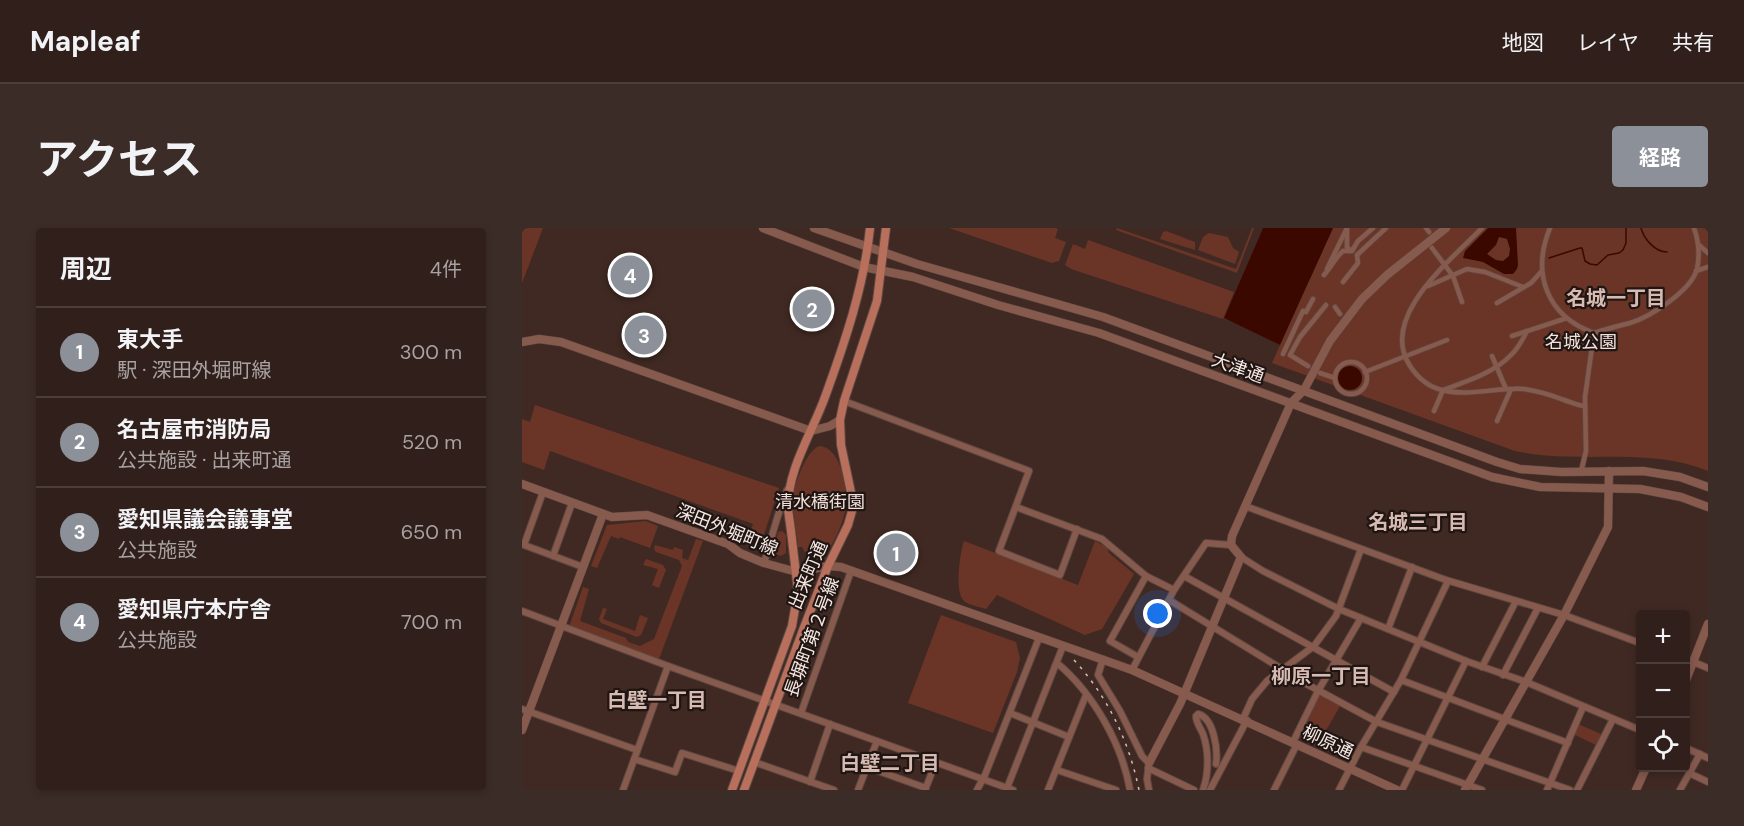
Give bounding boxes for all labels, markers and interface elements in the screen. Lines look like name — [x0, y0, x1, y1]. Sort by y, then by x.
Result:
text: Mapleaf — [30, 23, 141, 60]
text: 地図 — [1502, 29, 1544, 57]
text: レイヤ — [1577, 29, 1639, 57]
text: 共有 — [1672, 29, 1714, 57]
button: 経路 — [1612, 126, 1708, 187]
text: アクセス — [36, 132, 202, 187]
text: 周辺 — [60, 252, 112, 286]
pin: 4 — [610, 252, 650, 298]
text: 4件 — [430, 256, 462, 282]
district label: 名城一丁目 — [1566, 285, 1666, 311]
pin: 2 — [792, 286, 832, 332]
pin: 3 — [624, 312, 664, 358]
text: 東大手 — [117, 325, 183, 354]
park label: 名城公園 — [1545, 330, 1617, 354]
text: 1 — [76, 339, 83, 365]
text: 300 m — [400, 339, 462, 365]
street label: 大津通 — [1209, 347, 1267, 389]
text: 駅 · 深田外堀町線 — [117, 357, 272, 383]
text: 名古屋市消防局 — [117, 415, 271, 444]
text: 2 — [74, 429, 85, 455]
text: 520 m — [402, 429, 462, 455]
text: 公共施設 · 出来町通 — [117, 447, 292, 473]
park label: 清水橋街園 — [775, 490, 865, 514]
street label: 深田外堀町線 — [672, 499, 782, 561]
text: 愛知県議会議事堂 — [117, 505, 293, 534]
district label: 名城三丁目 — [1368, 509, 1468, 535]
text: 3 — [73, 519, 86, 545]
text: 650 m — [401, 519, 462, 545]
pin: 1 — [876, 530, 916, 576]
text: 公共施設 — [117, 537, 197, 563]
street label: 出来町通 — [783, 537, 833, 613]
street label: 長塀町第２号線 — [779, 574, 845, 700]
text: 愛知県庁本庁舎 — [117, 595, 271, 624]
your location — [1143, 599, 1172, 628]
text: 4 — [73, 609, 86, 635]
text: 700 m — [401, 609, 462, 635]
map controls — [1636, 610, 1690, 772]
button: + — [1636, 610, 1690, 664]
text: 公共施設 — [117, 627, 197, 653]
district label: 柳原一丁目 — [1271, 663, 1371, 689]
button: − — [1636, 664, 1690, 718]
district label: 白壁一丁目 — [607, 687, 707, 713]
button: locate — [1636, 718, 1690, 772]
street label: 柳原通 — [1298, 720, 1358, 764]
district label: 白壁二丁目 — [840, 750, 940, 776]

